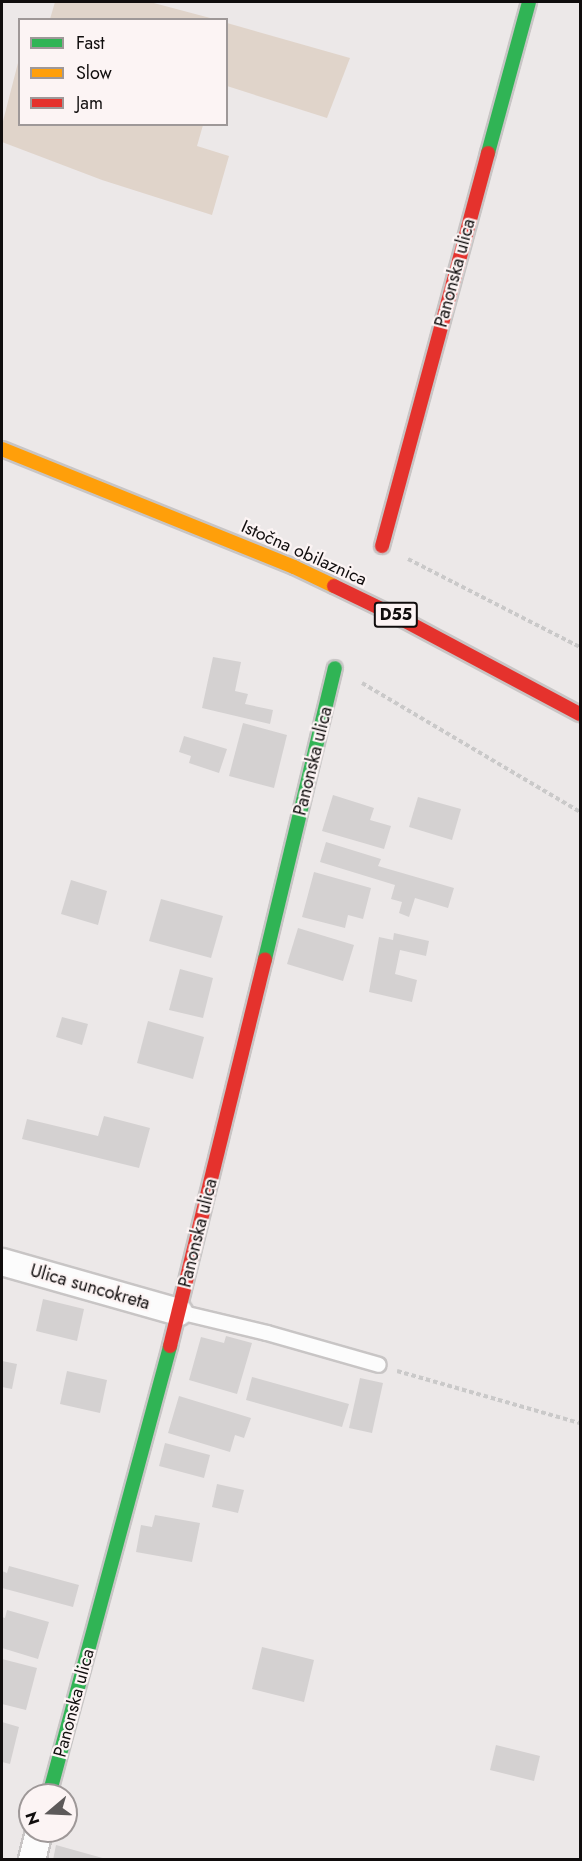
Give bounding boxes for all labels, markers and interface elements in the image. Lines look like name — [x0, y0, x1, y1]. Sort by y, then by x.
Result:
legend — [18, 18, 228, 126]
text: Fast — [76, 30, 105, 56]
text: Slow — [76, 60, 112, 86]
text: Jam — [76, 90, 103, 116]
street label: Panonska ulica — [430, 216, 480, 330]
street label: Istočna obilaznica — [238, 516, 370, 590]
road number: D55 — [374, 602, 418, 628]
street label: Panonska ulica — [289, 704, 337, 818]
street label: Panonska ulica — [174, 1176, 222, 1290]
street label: Ulica suncokreta — [28, 1260, 152, 1314]
street label: Panonska ulica — [49, 1646, 99, 1760]
north arrow — [18, 1783, 78, 1843]
text: N — [19, 1809, 45, 1828]

